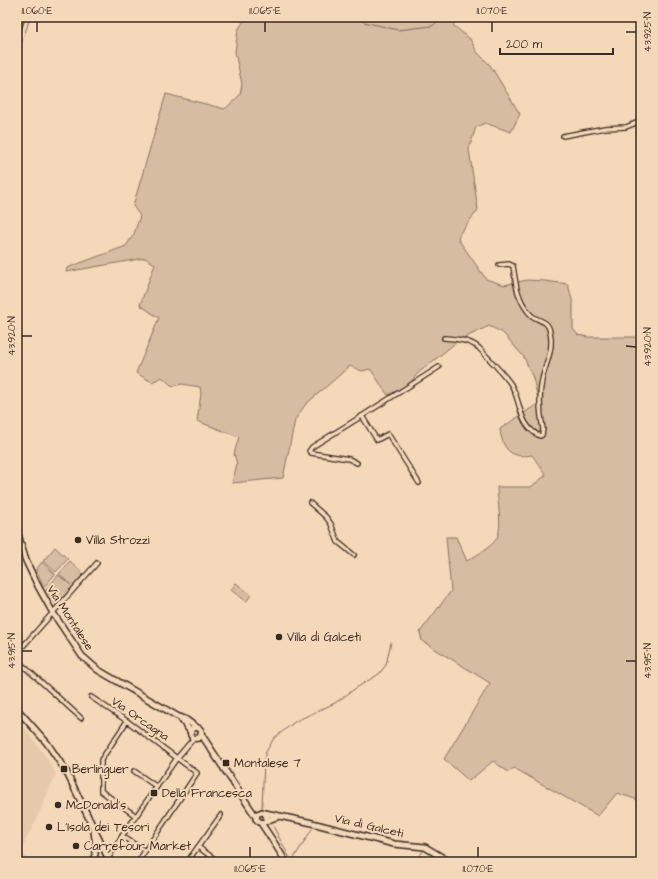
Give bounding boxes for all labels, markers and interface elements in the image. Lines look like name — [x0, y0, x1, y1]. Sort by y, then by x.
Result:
text: 11.060°E — [22, 4, 53, 18]
text: 11.065°E — [249, 4, 281, 18]
text: 11.070°E — [477, 4, 508, 18]
text: 43.925°N — [641, 12, 655, 52]
scale bar — [500, 30, 613, 56]
text: 200 m — [506, 36, 543, 53]
text: 43.920°N — [5, 316, 19, 356]
text: 43.920°N — [641, 327, 655, 367]
place label: Villa Strozzi — [86, 532, 150, 549]
marker: Villa Strozzi — [73, 535, 83, 545]
street label: Via Montalese — [43, 582, 98, 654]
place label: Villa di Galceti — [287, 629, 361, 646]
marker: Villa di Galceti — [274, 632, 284, 642]
text: 43.915°N — [5, 633, 19, 669]
text: 43.915°N — [641, 643, 655, 679]
street label: Via Orcagna — [107, 693, 172, 746]
place label: Montalese 7 — [234, 755, 301, 772]
marker: Montalese 7 — [221, 758, 231, 768]
place label: Berlinguer — [72, 761, 129, 779]
marker: Berlinguer — [59, 764, 69, 774]
place label: Della Francesca — [162, 785, 252, 802]
marker: Della Francesca — [149, 788, 159, 798]
place label: McDonald's — [66, 797, 126, 814]
marker: McDonald's — [53, 800, 63, 810]
street label: Via di Galceti — [333, 810, 405, 842]
place label: L'Isola dei Tesori — [57, 819, 149, 836]
marker: L'Isola dei Tesori — [44, 822, 54, 832]
place label: Carrefour Market — [84, 838, 191, 855]
marker: Carrefour Market — [71, 841, 81, 851]
text: 11.065°E — [234, 862, 266, 876]
text: 11.070°E — [463, 862, 494, 876]

